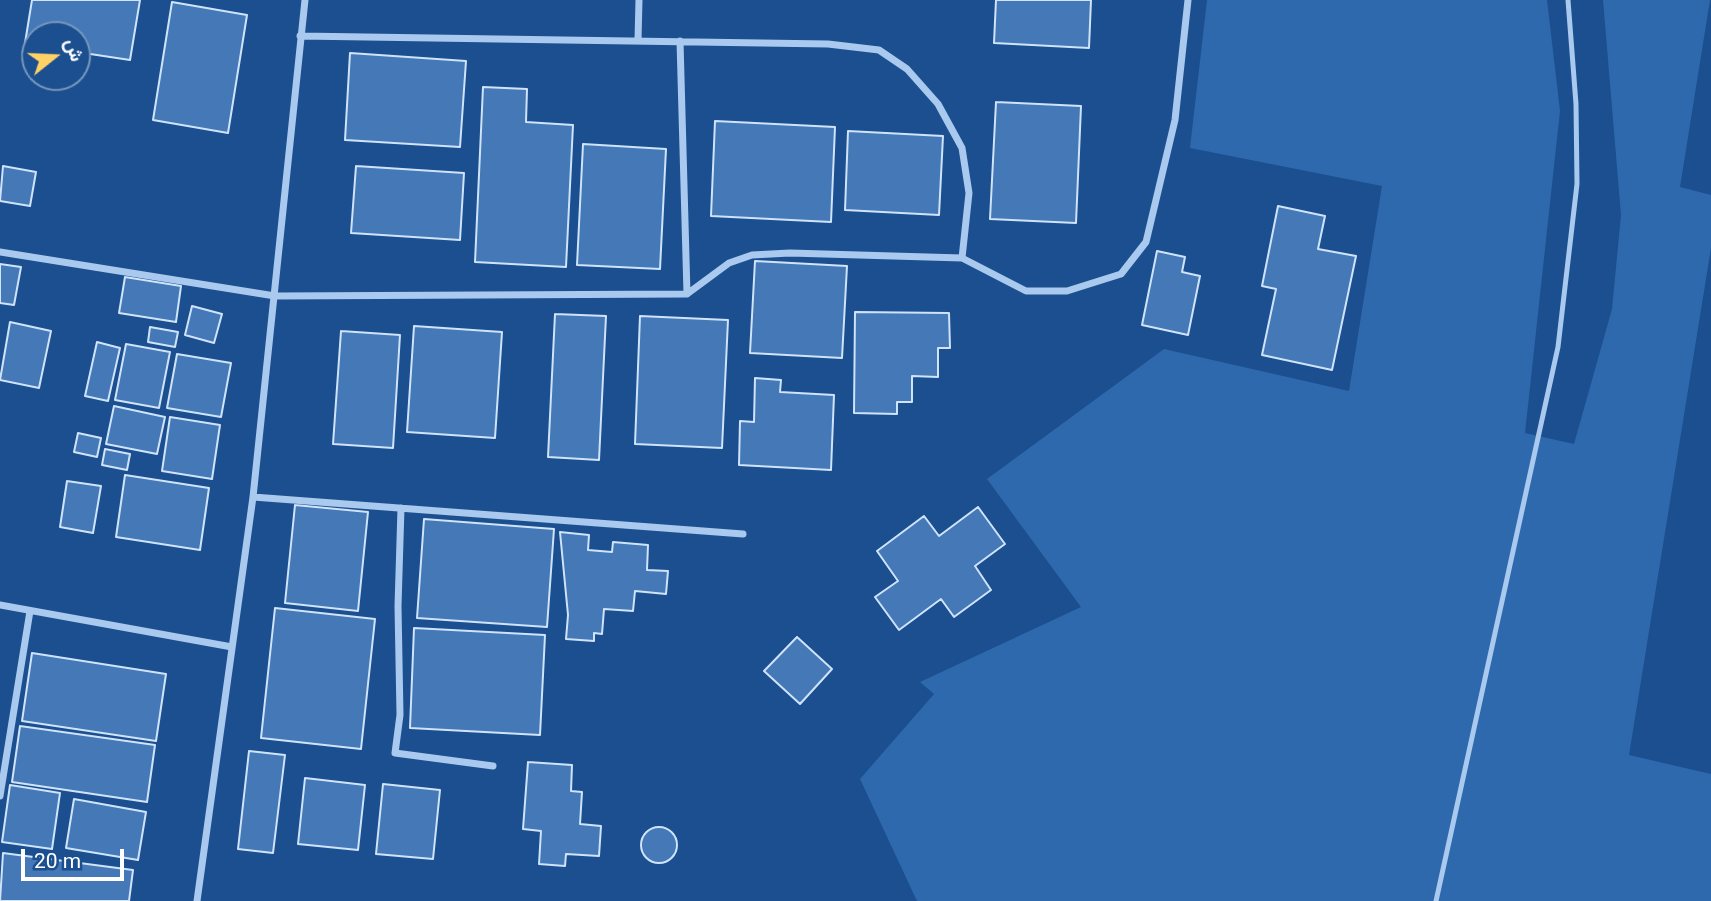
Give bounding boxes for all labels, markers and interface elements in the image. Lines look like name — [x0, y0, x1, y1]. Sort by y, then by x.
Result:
north arrow — [21, 21, 91, 91]
text: ش — [60, 36, 89, 64]
scale bar — [24, 834, 128, 878]
text: 20 m — [34, 849, 81, 873]

